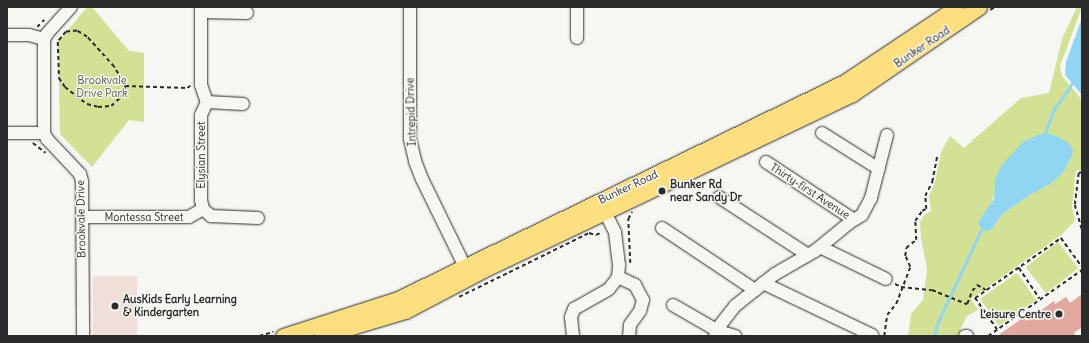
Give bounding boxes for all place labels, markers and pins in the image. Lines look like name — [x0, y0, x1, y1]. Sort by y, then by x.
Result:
place label: Bunker Rd near Sandy Dr — [670, 178, 742, 204]
marker: Bunker Rd near Sandy Dr — [657, 186, 667, 196]
place label: AusKids Early Learning & Kindergarten — [123, 293, 237, 319]
marker: AusKids Early Learning & Kindergarten — [110, 301, 120, 311]
place label: Leisure Centre — [980, 307, 1051, 321]
marker: Leisure Centre — [1054, 309, 1064, 319]

